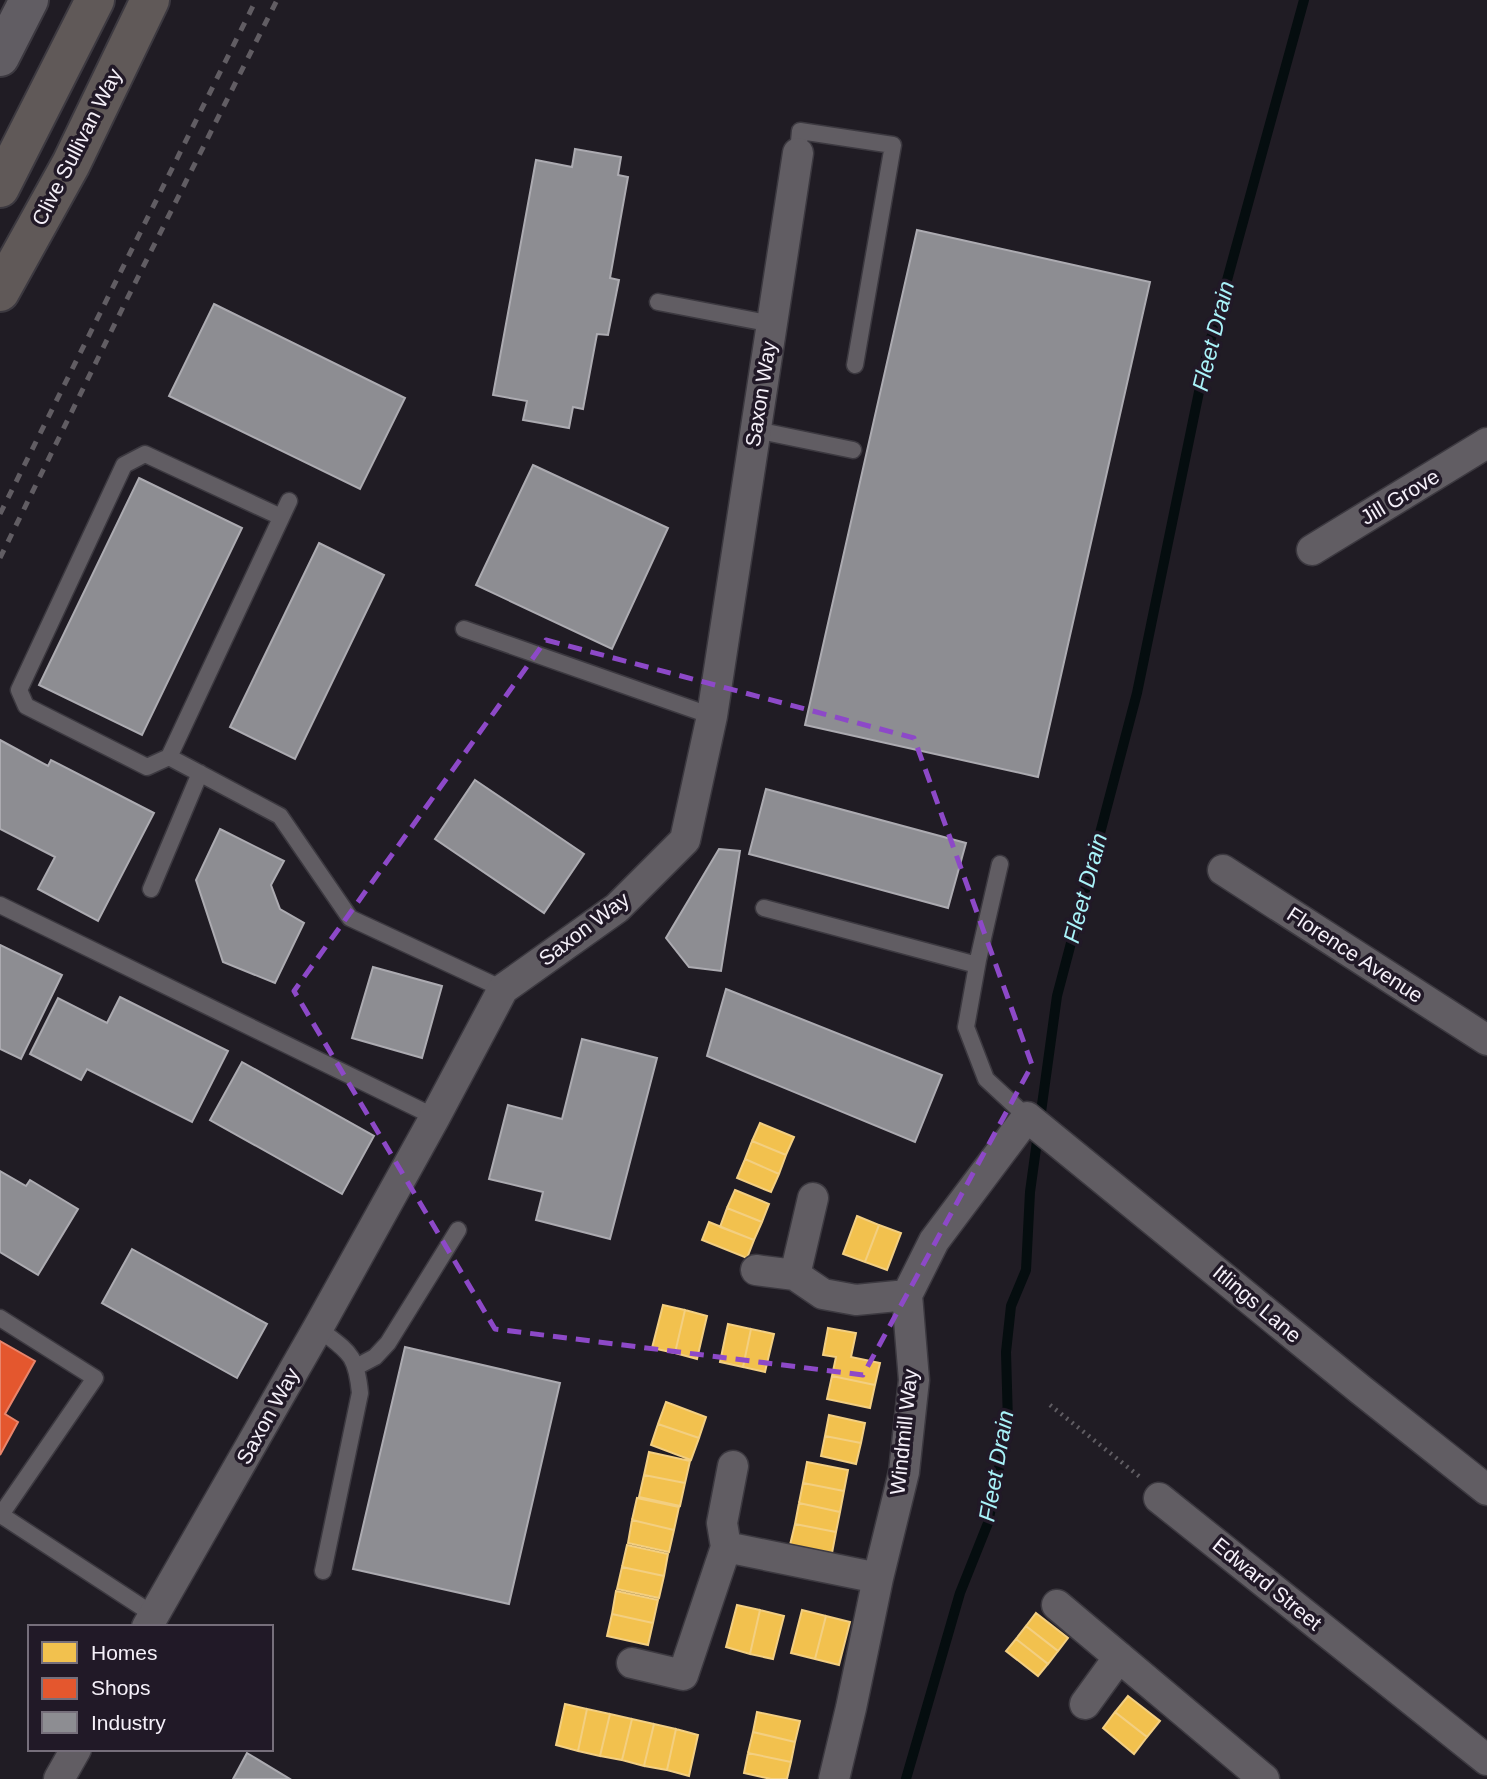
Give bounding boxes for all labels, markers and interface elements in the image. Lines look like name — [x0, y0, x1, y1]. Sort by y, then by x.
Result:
street label: Clive Sullivan Way — [27, 64, 126, 229]
water label: Fleet Drain — [1187, 278, 1239, 394]
street label: Saxon Way — [741, 339, 780, 448]
street label: Jill Grove — [1356, 464, 1443, 529]
water label: Fleet Drain — [1058, 830, 1112, 946]
street label: Saxon Way — [534, 887, 634, 970]
street label: Florence Avenue — [1283, 902, 1427, 1007]
street label: Itlings Lane — [1209, 1260, 1306, 1347]
street label: Saxon Way — [232, 1363, 304, 1468]
street label: Windmill Way — [885, 1367, 922, 1496]
water label: Fleet Drain — [973, 1408, 1019, 1524]
street label: Edward Street — [1208, 1533, 1326, 1635]
legend — [28, 1625, 273, 1751]
text: Homes — [91, 1641, 158, 1664]
text: Shops — [91, 1676, 151, 1699]
text: Industry — [91, 1711, 166, 1734]

